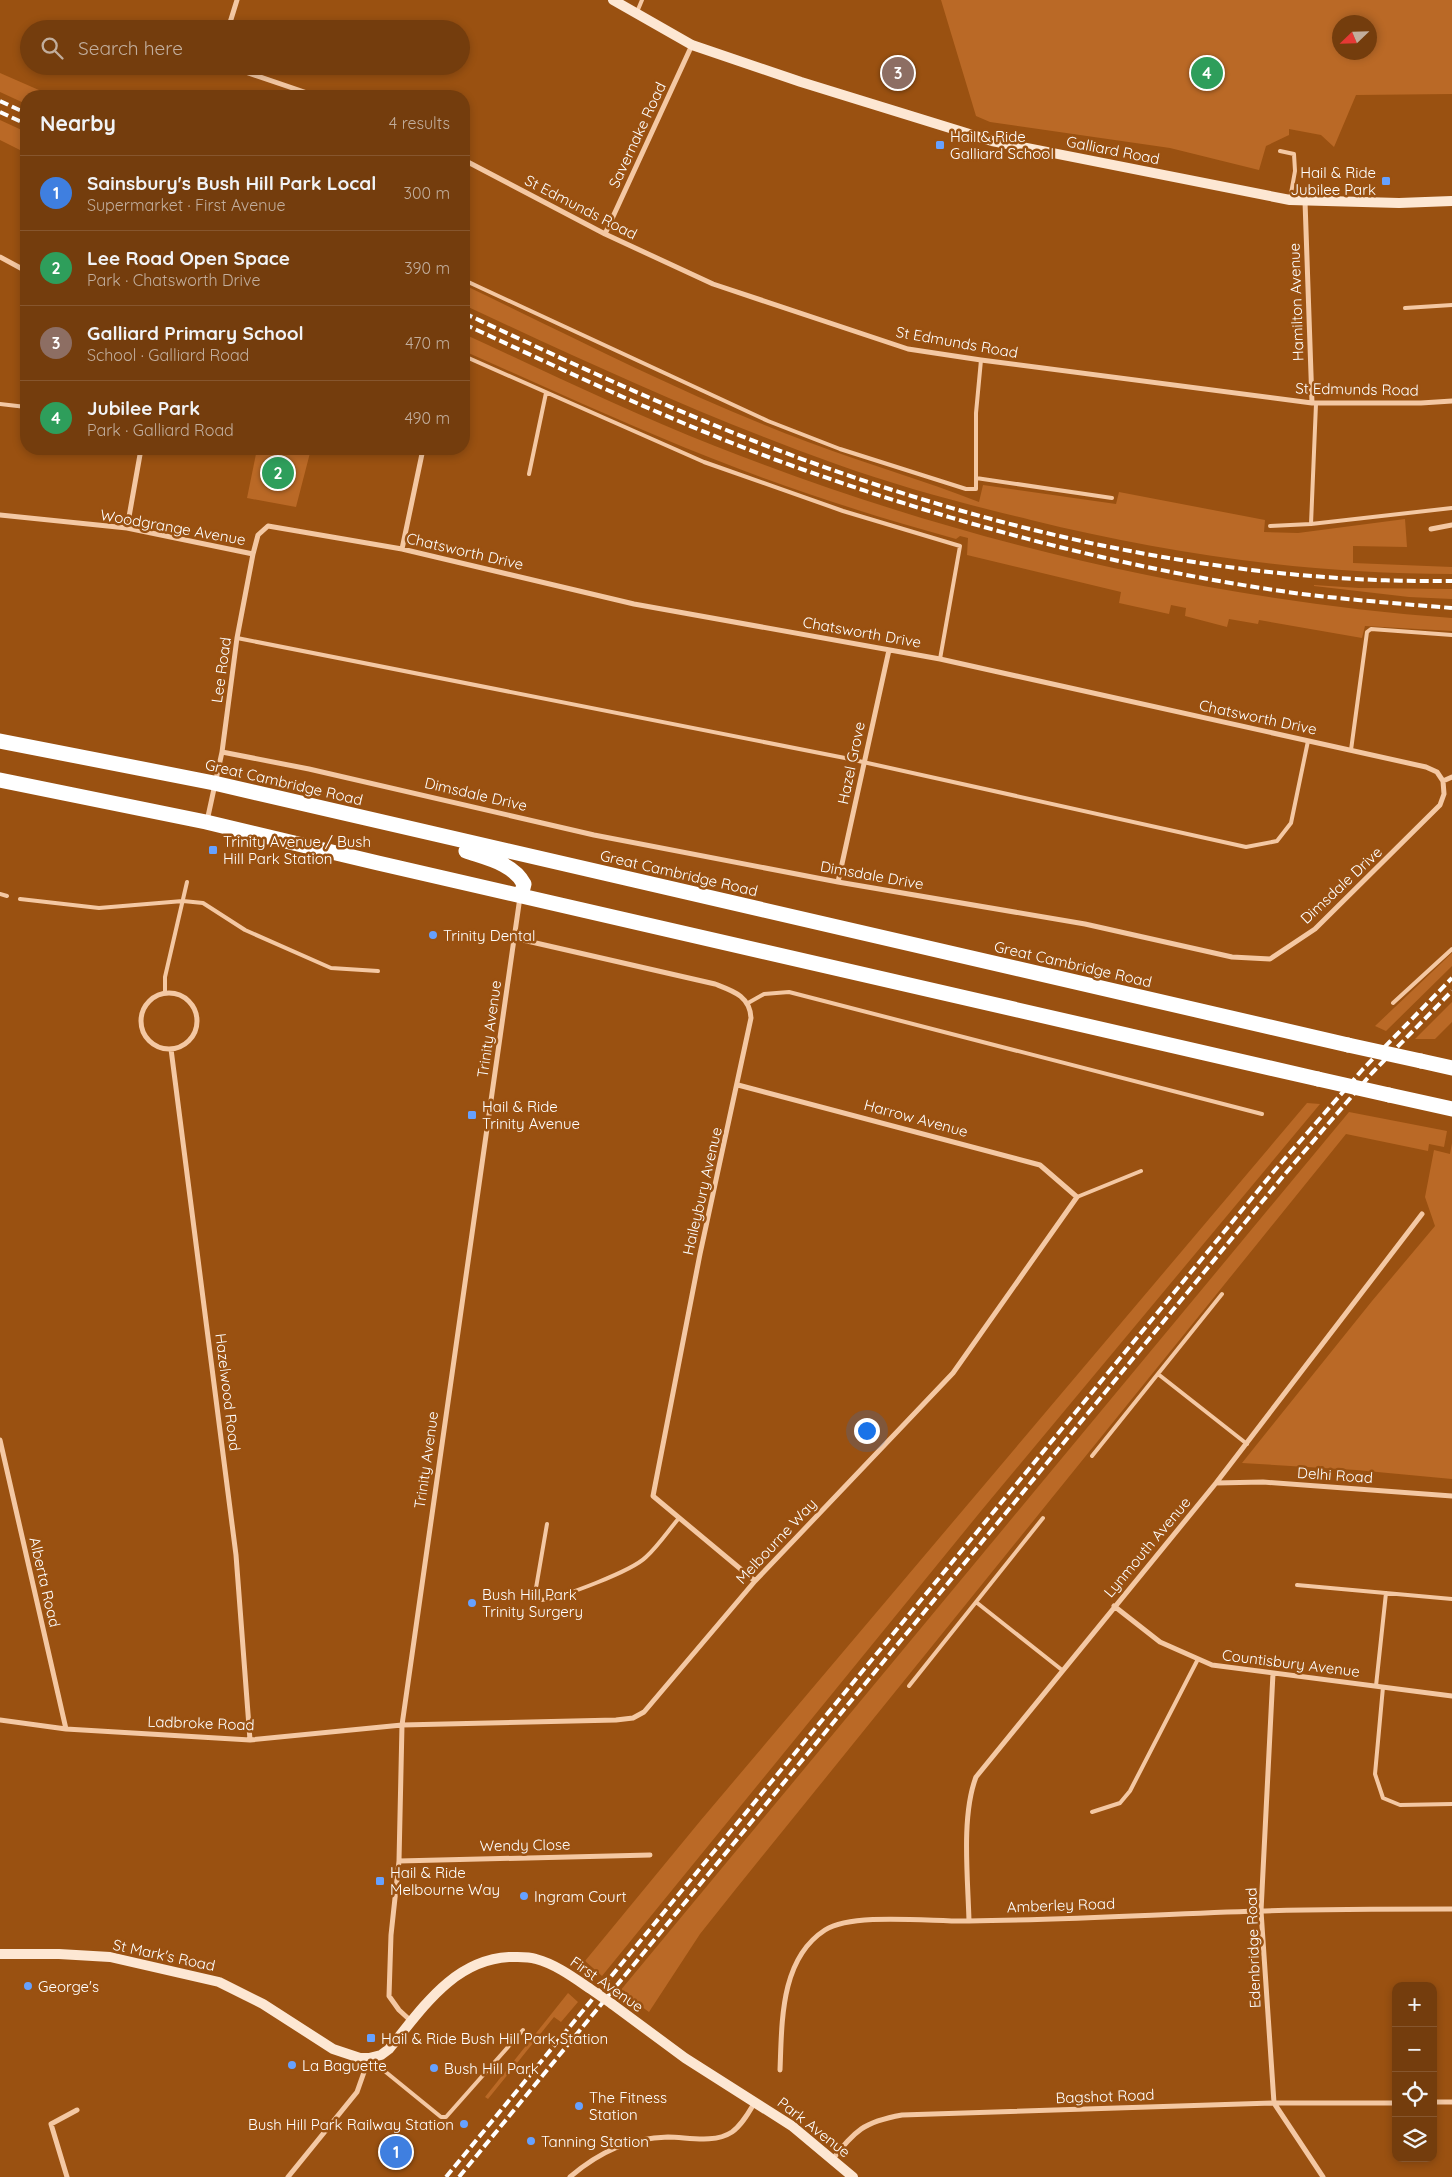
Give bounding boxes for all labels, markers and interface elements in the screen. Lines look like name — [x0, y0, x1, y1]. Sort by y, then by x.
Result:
north arrow — [1332, 15, 1377, 60]
search box — [20, 20, 470, 75]
icon: search — [38, 34, 66, 62]
text: Search here — [78, 36, 183, 60]
pin: 3 — [882, 54, 914, 92]
pin: 4 — [1191, 54, 1223, 92]
street label: Savernake Road — [604, 79, 670, 191]
text: Nearby — [40, 110, 116, 136]
text: 4 results — [389, 113, 450, 133]
place label: Hail & Ride Galliard School — [950, 127, 1054, 163]
street label: Galliard Road — [1065, 132, 1161, 168]
marker: Hail & Ride Galliard School — [934, 139, 946, 151]
place label: Hail & Ride Jubilee Park — [1290, 163, 1376, 199]
text: Sainsbury's Bush Hill Park Local — [87, 171, 376, 195]
street label: St Edmunds Road — [522, 171, 640, 243]
marker: Hail & Ride Jubilee Park — [1380, 175, 1392, 187]
text: 1 — [53, 183, 59, 203]
text: 300 m — [404, 183, 450, 203]
text: Supermarket · First Avenue — [87, 195, 286, 215]
street label: Hamilton Avenue — [1284, 243, 1308, 361]
text: Lee Road Open Space — [87, 246, 290, 270]
text: 2 — [51, 258, 61, 278]
text: 390 m — [404, 258, 450, 278]
text: Park · Chatsworth Drive — [87, 270, 260, 290]
text: Galliard Primary School — [87, 321, 304, 345]
street label: St Edmunds Road — [895, 322, 1019, 362]
text: 3 — [52, 333, 60, 353]
text: 470 m — [405, 333, 450, 353]
text: School · Galliard Road — [87, 345, 249, 365]
street label: St Edmunds Road — [1295, 378, 1419, 400]
text: Jubilee Park — [87, 396, 200, 420]
text: 4 — [51, 408, 61, 428]
text: 490 m — [404, 408, 450, 428]
text: Park · Galliard Road — [87, 420, 234, 440]
pin: 2 — [262, 454, 294, 492]
street label: Woodgrange Avenue — [99, 505, 247, 549]
street label: Chatsworth Drive — [405, 528, 525, 574]
street label: Chatsworth Drive — [801, 612, 923, 652]
street label: Lee Road — [207, 636, 235, 704]
street label: Chatsworth Drive — [1197, 695, 1319, 739]
street label: Hazel Grove — [833, 720, 869, 806]
street label: Great Cambridge Road — [203, 755, 365, 809]
street label: Dimsdale Drive — [423, 773, 529, 815]
place label: Trinity Avenue / Bush Hill Park Station — [223, 832, 371, 868]
street label: Dimsdale Drive — [1296, 842, 1386, 928]
marker: Trinity Avenue / Bush Hill Park Station — [207, 844, 219, 856]
street label: Great Cambridge Road — [598, 846, 760, 900]
street label: Dimsdale Drive — [819, 857, 925, 893]
place label: Trinity Dental — [443, 926, 535, 945]
marker: Trinity Dental — [427, 929, 439, 941]
street label: Great Cambridge Road — [992, 937, 1154, 991]
street label: Trinity Avenue — [473, 979, 505, 1079]
street label: Harrow Avenue — [862, 1095, 970, 1141]
place label: Hail & Ride Trinity Avenue — [482, 1097, 580, 1133]
marker: Hail & Ride Trinity Avenue — [466, 1109, 478, 1121]
street label: Haileybury Avenue — [678, 1125, 726, 1257]
street label: Hazelwood Road — [211, 1332, 245, 1452]
street label: Trinity Avenue — [410, 1410, 442, 1510]
your location — [854, 1418, 880, 1444]
street label: Delhi Road — [1296, 1463, 1374, 1487]
street label: Lynmouth Avenue — [1100, 1493, 1194, 1601]
street label: Melbourne Way — [732, 1494, 820, 1588]
street label: Alberta Road — [25, 1535, 65, 1629]
place label: Bush Hill Park Trinity Surgery — [482, 1585, 583, 1621]
marker: Bush Hill Park Trinity Surgery — [466, 1597, 478, 1609]
street label: Countisbury Avenue — [1221, 1645, 1361, 1681]
street label: Ladbroke Road — [147, 1712, 255, 1734]
street label: Wendy Close — [479, 1835, 571, 1855]
place label: Hail & Ride Melbourne Way — [390, 1863, 500, 1899]
marker: Hail & Ride Melbourne Way — [374, 1875, 386, 1887]
place label: Ingram Court — [534, 1887, 627, 1906]
street label: Edenbridge Road — [1241, 1887, 1265, 2009]
marker: Ingram Court — [518, 1890, 530, 1902]
street label: Amberley Road — [1007, 1894, 1115, 1916]
street label: St Mark's Road — [111, 1935, 217, 1975]
street label: First Avenue — [567, 1952, 647, 2016]
place label: George's — [38, 1977, 99, 1996]
marker: George's — [22, 1980, 34, 1992]
map controls — [1392, 1982, 1437, 2162]
button: + — [1392, 1982, 1437, 2027]
button: − — [1392, 2027, 1437, 2072]
place label: Hail & Ride Bush Hill Park Station — [381, 2029, 608, 2048]
marker: Hail & Ride Bush Hill Park Station — [365, 2032, 377, 2044]
place label: La Baguette — [302, 2056, 387, 2075]
marker: La Baguette — [286, 2059, 298, 2071]
place label: Bush Hill Park — [444, 2059, 539, 2078]
marker: Bush Hill Park — [428, 2062, 440, 2074]
button: locate — [1392, 2072, 1437, 2117]
street label: Bagshot Road — [1055, 2085, 1155, 2107]
place label: The Fitness Station — [589, 2088, 667, 2124]
street label: Park Avenue — [774, 2093, 854, 2161]
marker: The Fitness Station — [573, 2100, 585, 2112]
place label: Bush Hill Park Railway Station — [248, 2115, 454, 2134]
button: layers — [1392, 2117, 1437, 2162]
marker: Bush Hill Park Railway Station — [458, 2118, 470, 2130]
place label: Tanning Station — [541, 2132, 649, 2151]
pin: 1 — [380, 2133, 412, 2171]
marker: Tanning Station — [525, 2135, 537, 2147]

